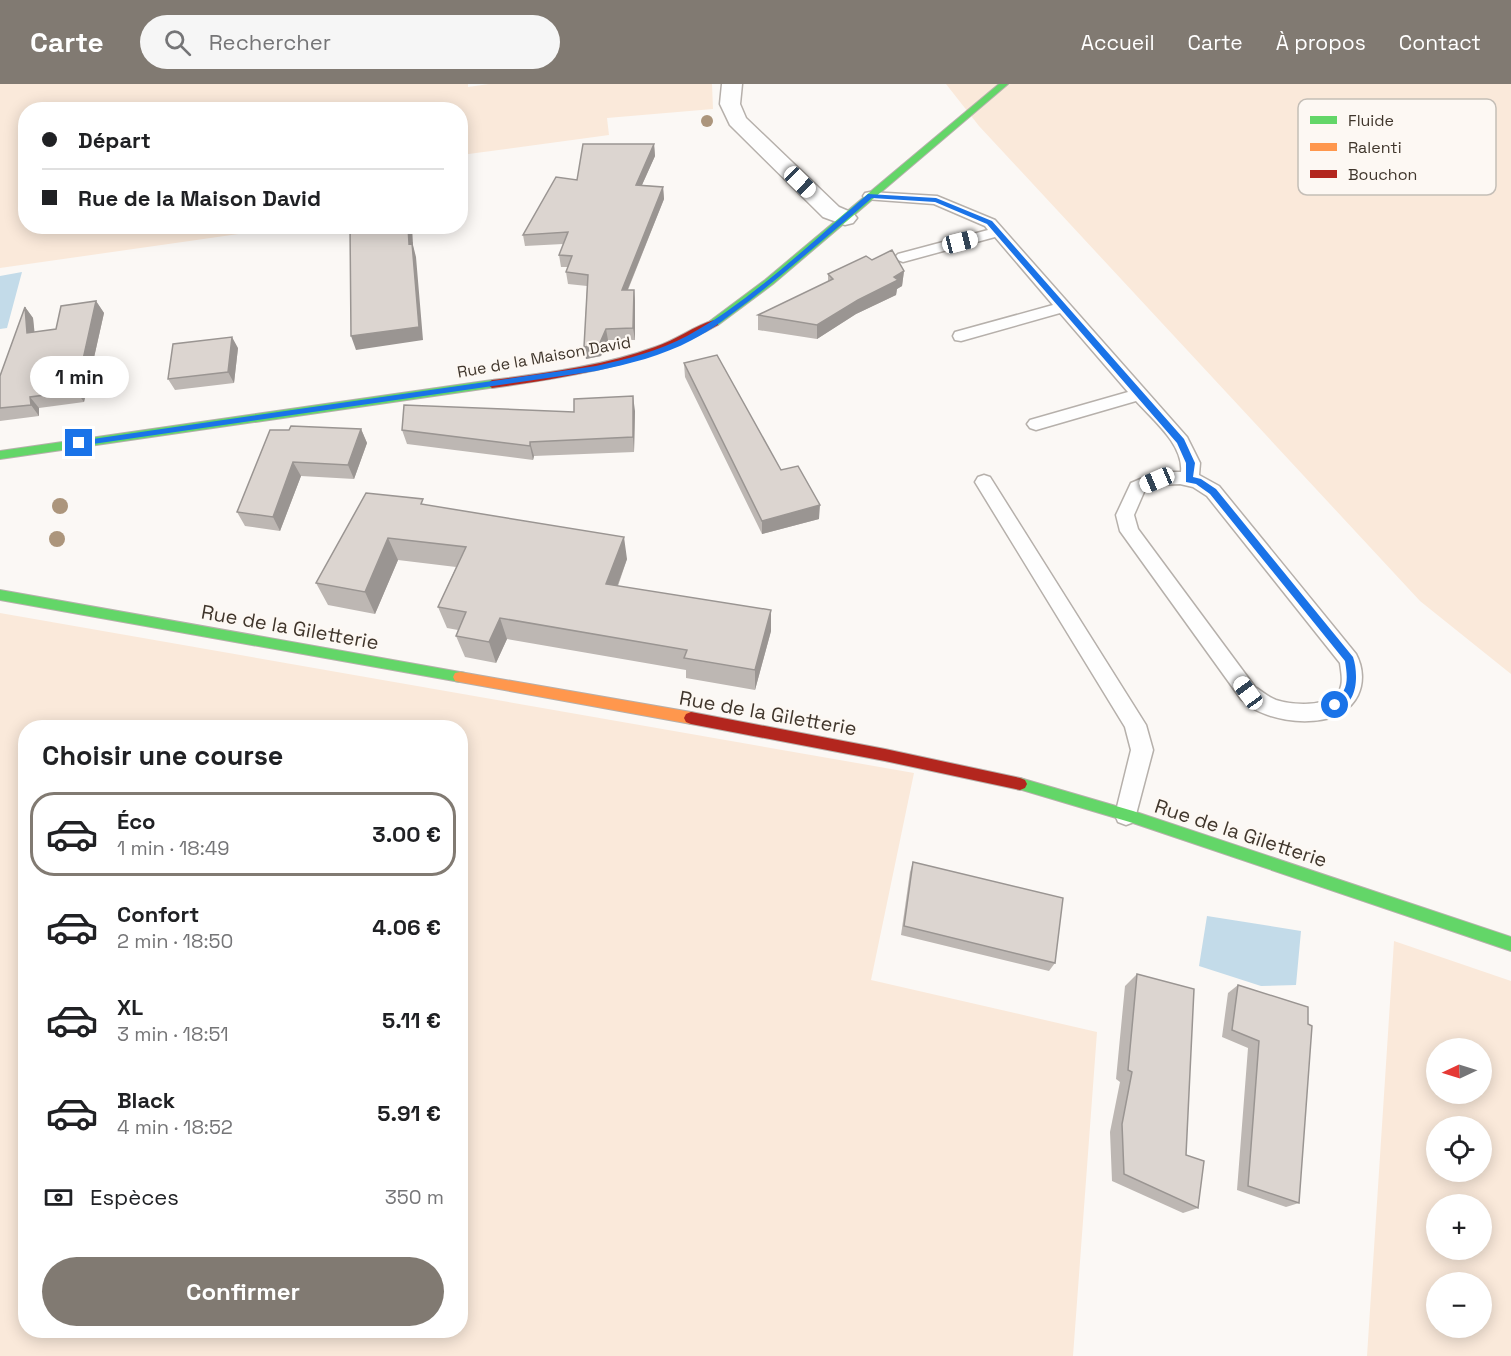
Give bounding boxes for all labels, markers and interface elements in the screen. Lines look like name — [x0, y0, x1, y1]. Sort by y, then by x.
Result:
search box — [140, 15, 560, 69]
text: Carte — [30, 24, 104, 60]
icon: search — [161, 26, 194, 59]
text: Rechercher — [209, 28, 331, 56]
text: Accueil — [1081, 29, 1155, 56]
text: Carte — [1188, 29, 1243, 56]
text: À propos — [1276, 29, 1366, 56]
text: Contact — [1399, 29, 1481, 56]
legend — [1298, 99, 1496, 195]
text: Fluide — [1348, 110, 1394, 131]
text: Départ — [78, 126, 151, 154]
text: Ralenti — [1348, 137, 1402, 158]
car — [781, 163, 819, 201]
text: Bouchon — [1348, 164, 1417, 185]
text: Rue de la Maison David — [78, 184, 321, 212]
car — [940, 229, 980, 255]
street label: Rue de la Maison David — [455, 331, 633, 383]
callout: 1 min — [29, 356, 128, 398]
text: 1 min — [55, 364, 104, 390]
route end — [65, 429, 92, 456]
car — [1137, 465, 1177, 495]
street label: Rue de la Giletterie — [199, 599, 381, 655]
car — [1230, 673, 1266, 713]
street label: Rue de la Giletterie — [677, 685, 859, 741]
route start — [1321, 691, 1348, 718]
text: Choisir une course — [42, 738, 283, 773]
street label: Rue de la Giletterie — [1151, 793, 1331, 873]
icon: car — [45, 807, 99, 861]
text: Éco — [117, 807, 156, 835]
text: 3.00 € — [372, 820, 441, 848]
text: 1 min · 18:49 — [117, 835, 230, 861]
icon: car — [45, 900, 99, 954]
text: Confort — [117, 900, 199, 928]
text: 4.06 € — [372, 913, 441, 941]
text: 2 min · 18:50 — [117, 928, 233, 954]
icon: car — [45, 993, 99, 1047]
text: XL — [117, 993, 143, 1021]
text: 5.11 € — [382, 1006, 441, 1034]
text: 3 min · 18:51 — [117, 1021, 229, 1047]
north arrow — [1426, 1038, 1492, 1104]
map controls — [1426, 1038, 1492, 1338]
icon: car — [45, 1086, 99, 1140]
text: Black — [117, 1086, 175, 1114]
text: 5.91 € — [377, 1099, 441, 1127]
text: 4 min · 18:52 — [117, 1114, 233, 1140]
button: locate — [1426, 1116, 1492, 1182]
icon: cash — [42, 1181, 75, 1214]
text: Espèces — [90, 1183, 179, 1211]
text: 350 m — [385, 1184, 444, 1210]
button: + — [1426, 1194, 1492, 1260]
button: Confirmer — [42, 1257, 444, 1326]
button: − — [1426, 1272, 1492, 1338]

